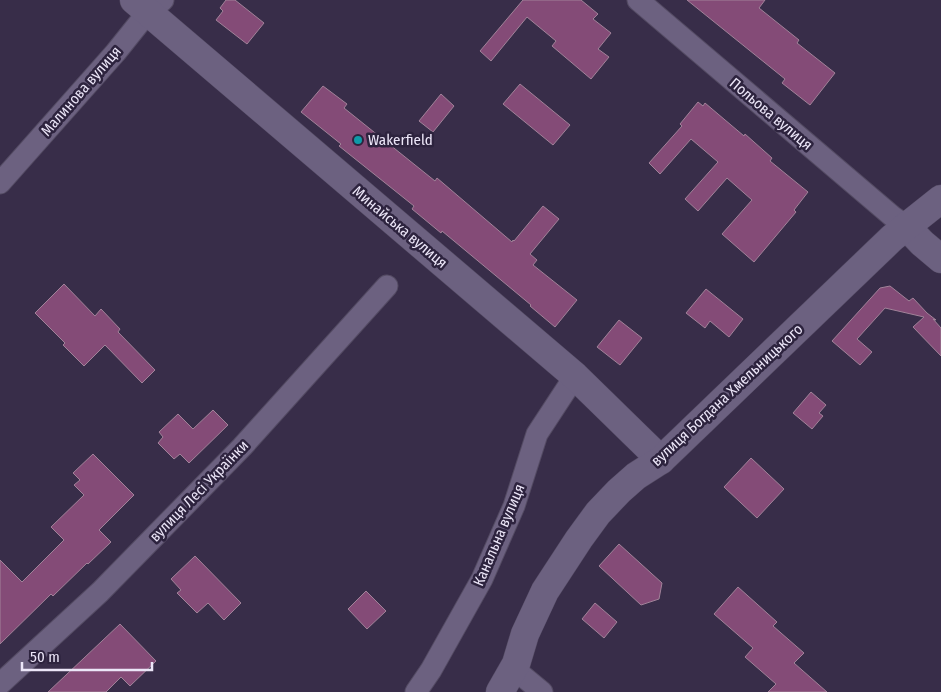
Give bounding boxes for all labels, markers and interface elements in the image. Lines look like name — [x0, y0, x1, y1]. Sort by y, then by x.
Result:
street label: Малинова вулиця — [37, 42, 125, 140]
street label: Польова вулиця — [726, 74, 816, 154]
place label: Wakerfield — [368, 131, 433, 149]
marker: Wakerfield — [352, 134, 364, 146]
street label: Минайська вулиця — [349, 182, 451, 272]
street label: вулиця Богдана Хмельницького — [648, 320, 807, 470]
street label: вулиця Лесі Українки — [146, 436, 252, 546]
street label: Канальна вулиця — [469, 481, 529, 589]
scale bar — [22, 640, 152, 672]
text: 50 m — [30, 648, 60, 666]

